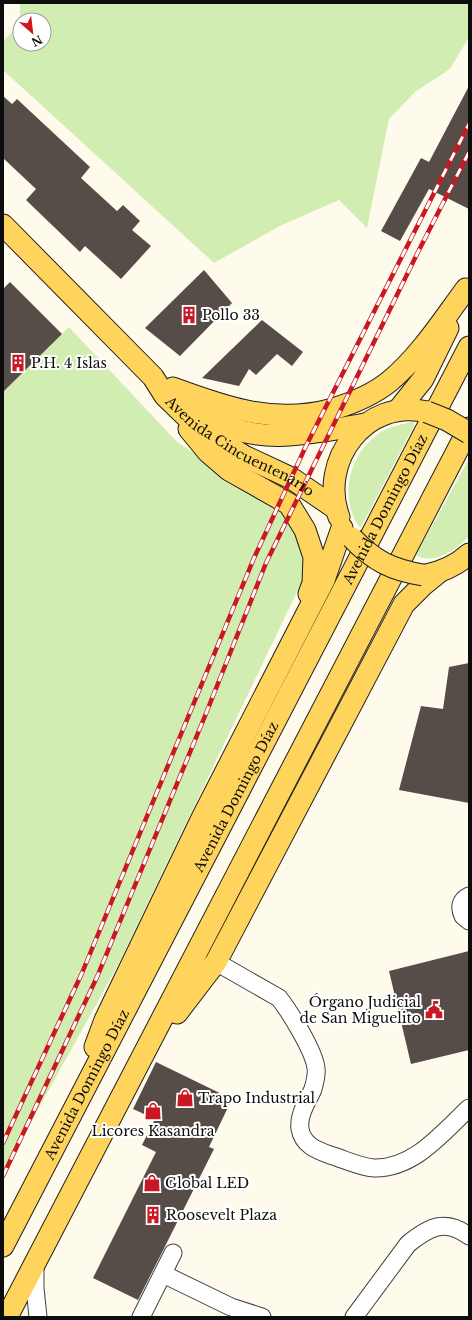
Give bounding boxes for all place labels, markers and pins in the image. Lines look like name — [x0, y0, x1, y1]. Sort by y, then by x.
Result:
building icon: Pollo 33 — [179, 305, 199, 325]
place label: Pollo 33 — [202, 306, 260, 324]
building icon: P.H. 4 Islas — [8, 353, 28, 373]
place label: P.H. 4 Islas — [31, 354, 107, 372]
place label: Órgano Judicial de San Miguelito — [299, 993, 421, 1027]
public building icon: Órgano Judicial de San Miguelito — [424, 1000, 444, 1020]
shop icon: Trapo Industrial — [175, 1088, 195, 1108]
place label: Trapo Industrial — [198, 1089, 315, 1107]
shop icon: Licores Kasandra — [143, 1101, 163, 1121]
place label: Licores Kasandra — [92, 1122, 215, 1140]
shop icon: Global LED — [142, 1173, 162, 1193]
place label: Global LED — [165, 1174, 249, 1192]
building icon: Roosevelt Plaza — [143, 1205, 163, 1225]
place label: Roosevelt Plaza — [166, 1206, 277, 1224]

